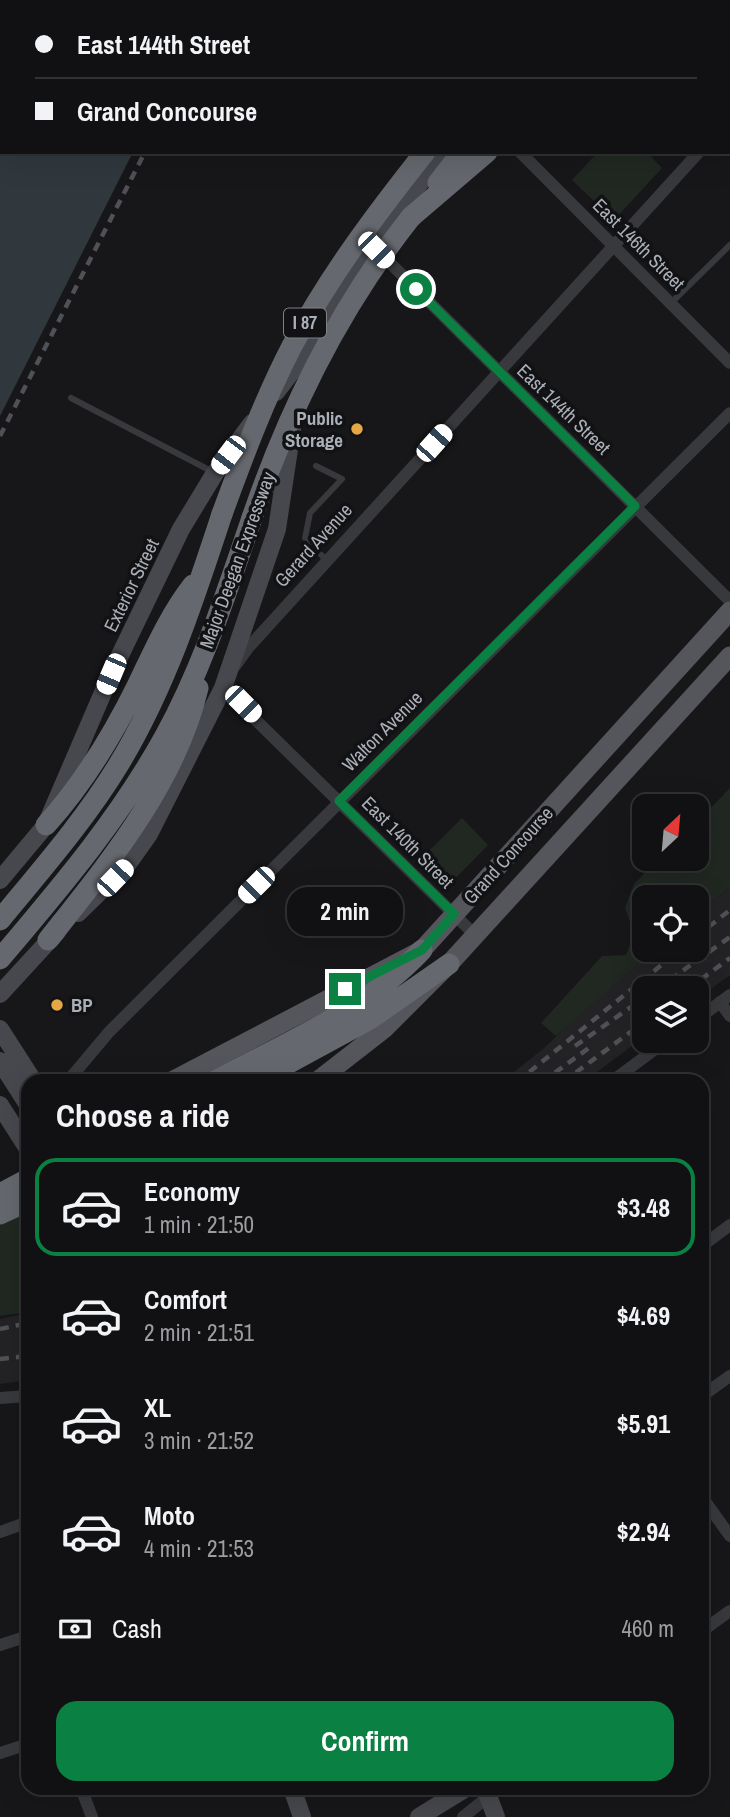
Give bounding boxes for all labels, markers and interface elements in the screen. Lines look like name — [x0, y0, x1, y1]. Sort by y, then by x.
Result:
text: East 144th Street — [77, 27, 250, 62]
text: Grand Concourse — [77, 94, 257, 129]
street label: East 146th Street — [587, 192, 691, 296]
car — [354, 228, 399, 272]
route start — [400, 273, 432, 305]
road number: I 87 — [284, 309, 326, 338]
street label: East 144th Street — [512, 358, 617, 461]
place label: Public Storage — [285, 405, 343, 453]
car — [413, 420, 456, 466]
marker: Public Storage — [349, 421, 365, 437]
car — [207, 432, 250, 478]
street label: Major Deegan Expressway — [193, 468, 281, 652]
street label: Gerard Avenue — [268, 497, 358, 593]
street label: Exterior Street — [97, 534, 165, 636]
car — [94, 651, 129, 697]
car — [221, 682, 266, 726]
street label: Walton Avenue — [336, 685, 428, 777]
street label: East 140th Street — [356, 790, 460, 894]
north arrow — [632, 794, 709, 872]
map controls — [632, 794, 709, 1053]
street label: Grand Concourse — [457, 801, 559, 909]
car — [93, 856, 138, 900]
car — [234, 863, 279, 907]
button: locate — [632, 885, 709, 962]
callout: 2 min — [287, 888, 403, 936]
text: 2 min — [320, 896, 370, 927]
route end — [329, 973, 361, 1005]
button: layers — [632, 976, 709, 1053]
place label: BP — [71, 992, 93, 1018]
marker: BP — [49, 997, 65, 1013]
text: Choose a ride — [56, 1094, 230, 1137]
text: Economy — [144, 1174, 240, 1209]
icon: car — [60, 1176, 123, 1239]
text: $3.48 — [617, 1190, 670, 1225]
text: 1 min · 21:50 — [144, 1209, 254, 1240]
text: Comfort — [144, 1282, 227, 1317]
icon: car — [60, 1284, 123, 1347]
text: $4.69 — [617, 1298, 670, 1333]
text: 2 min · 21:51 — [144, 1317, 254, 1348]
text: XL — [144, 1390, 171, 1425]
icon: car — [60, 1392, 123, 1455]
text: $5.91 — [617, 1406, 670, 1441]
text: 3 min · 21:52 — [144, 1425, 254, 1456]
text: Moto — [144, 1498, 195, 1533]
icon: car — [60, 1500, 123, 1563]
text: $2.94 — [617, 1514, 670, 1549]
text: 4 min · 21:53 — [144, 1533, 254, 1564]
icon: cash — [56, 1610, 94, 1648]
text: Cash — [112, 1611, 162, 1646]
text: 460 m — [622, 1613, 674, 1644]
button: Confirm — [56, 1701, 674, 1781]

